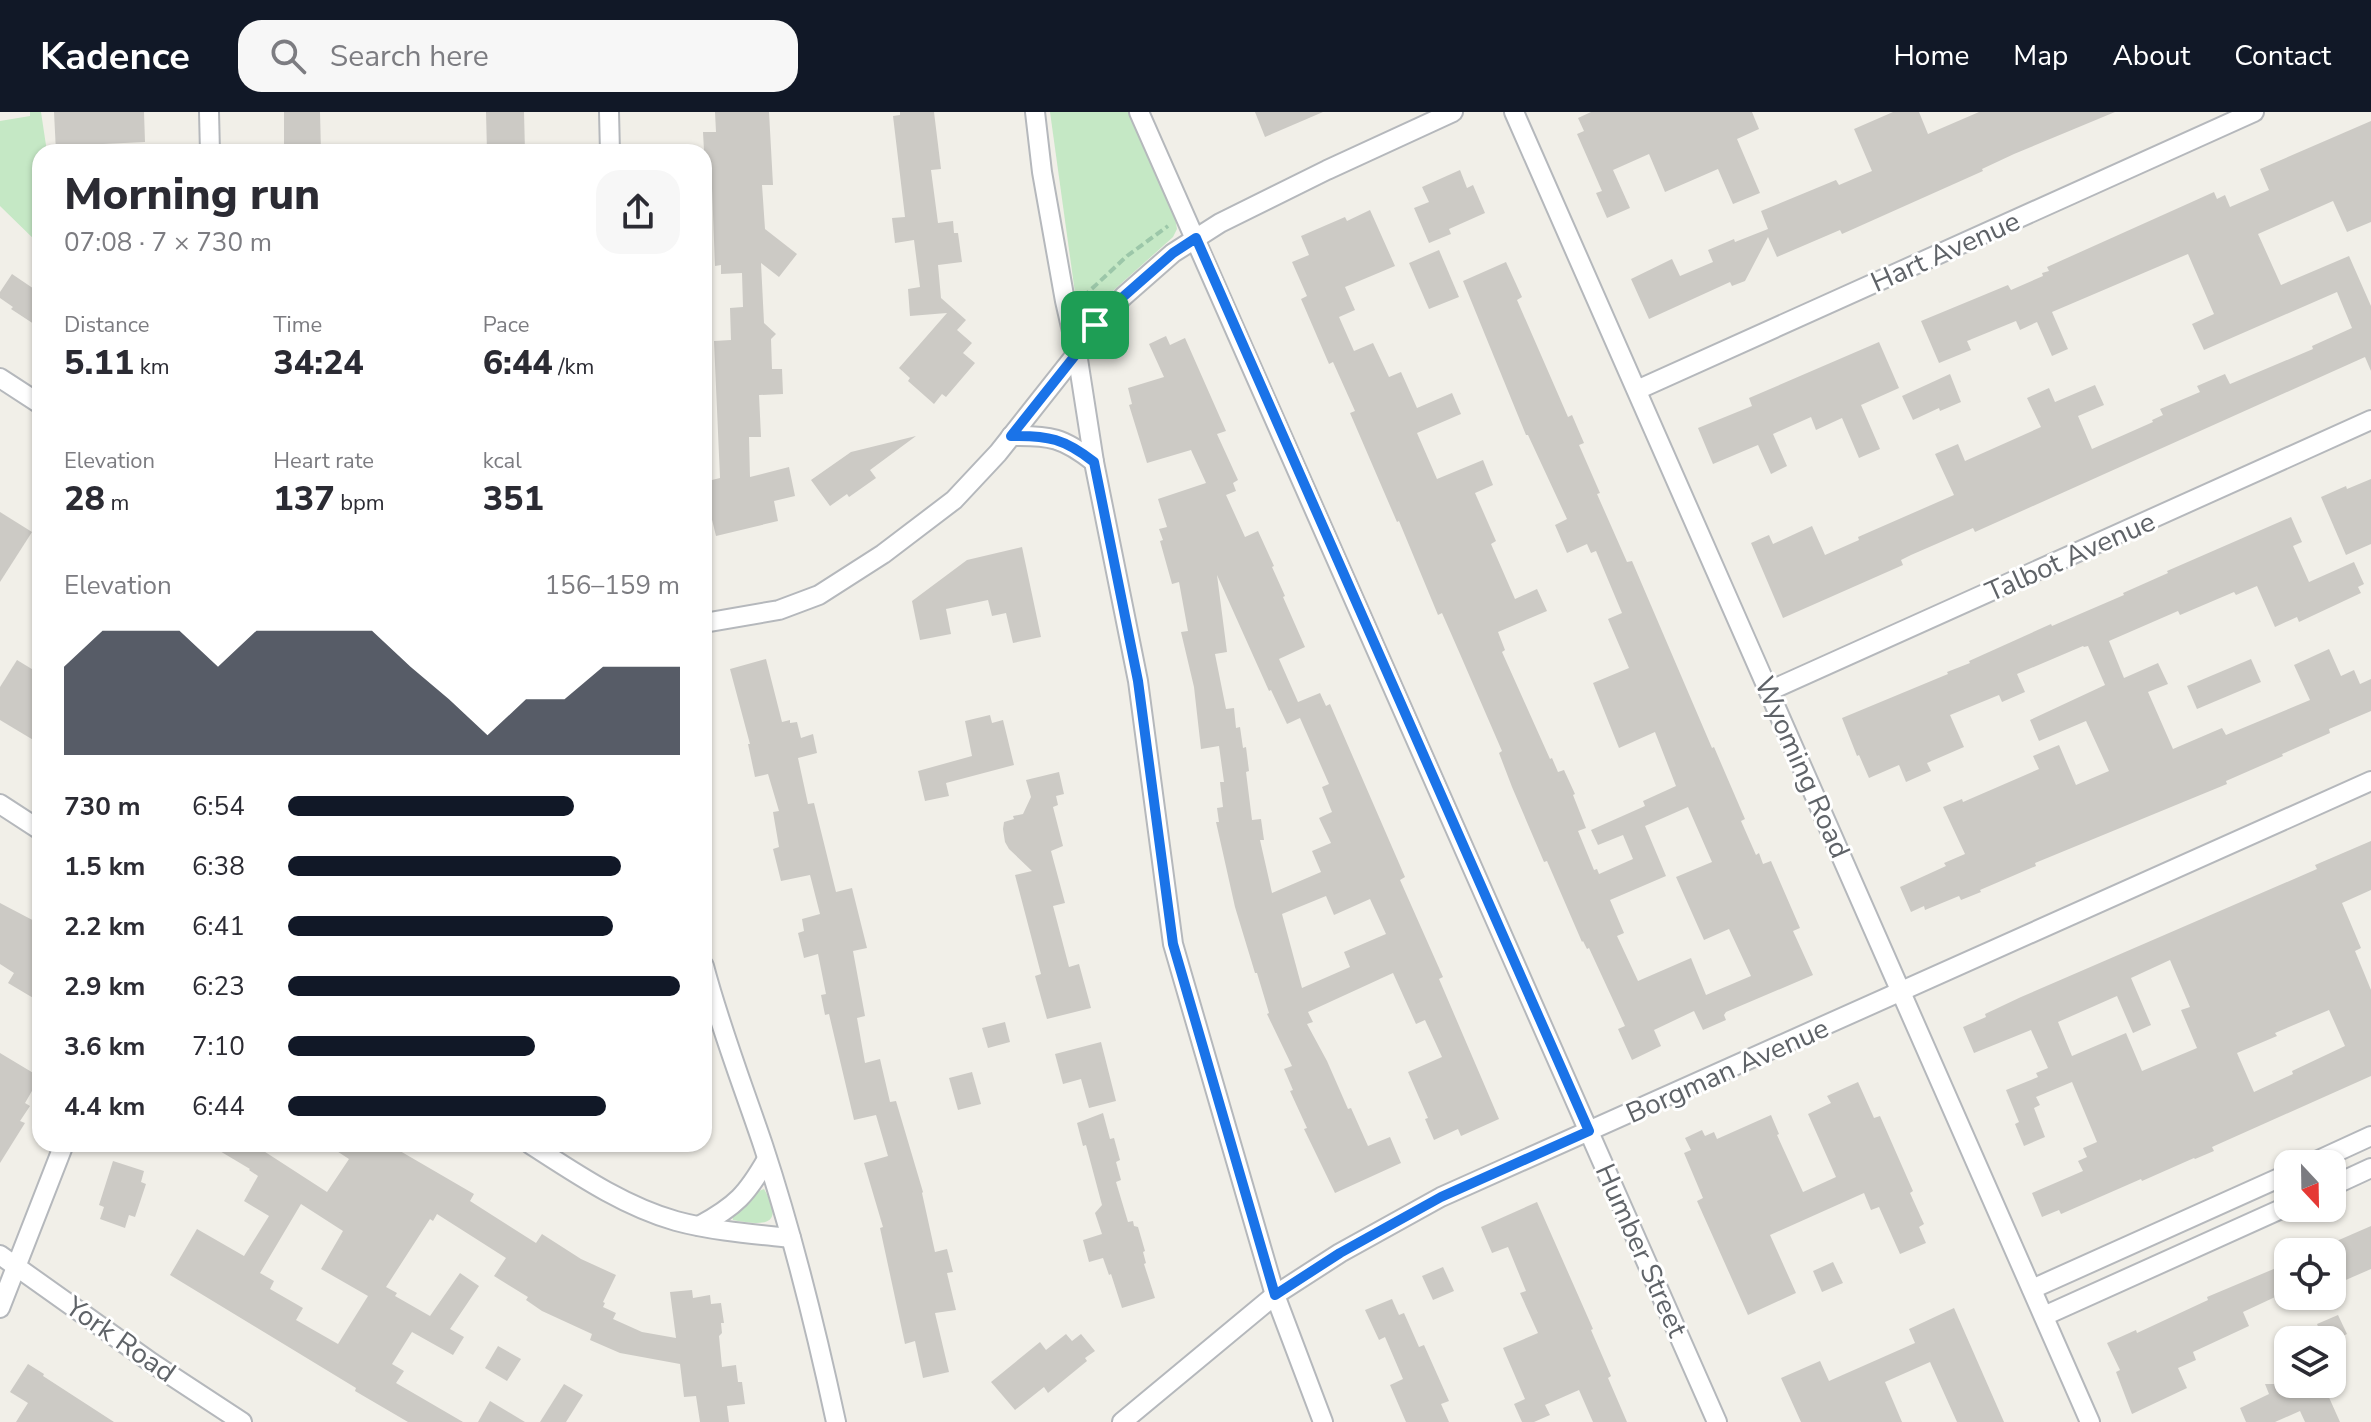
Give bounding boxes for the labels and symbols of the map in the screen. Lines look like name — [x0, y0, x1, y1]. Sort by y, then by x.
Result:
street label: Hart Avenue — [1865, 202, 2026, 302]
pin — [1061, 291, 1129, 359]
street label: Talbot Avenue — [1980, 503, 2161, 611]
street label: Wyoming Road — [1745, 671, 1859, 864]
street label: Borgman Avenue — [1620, 1009, 1835, 1133]
north arrow — [2274, 1150, 2346, 1222]
street label: Humber Street — [1586, 1158, 1696, 1343]
street label: York Road — [57, 1287, 183, 1392]

